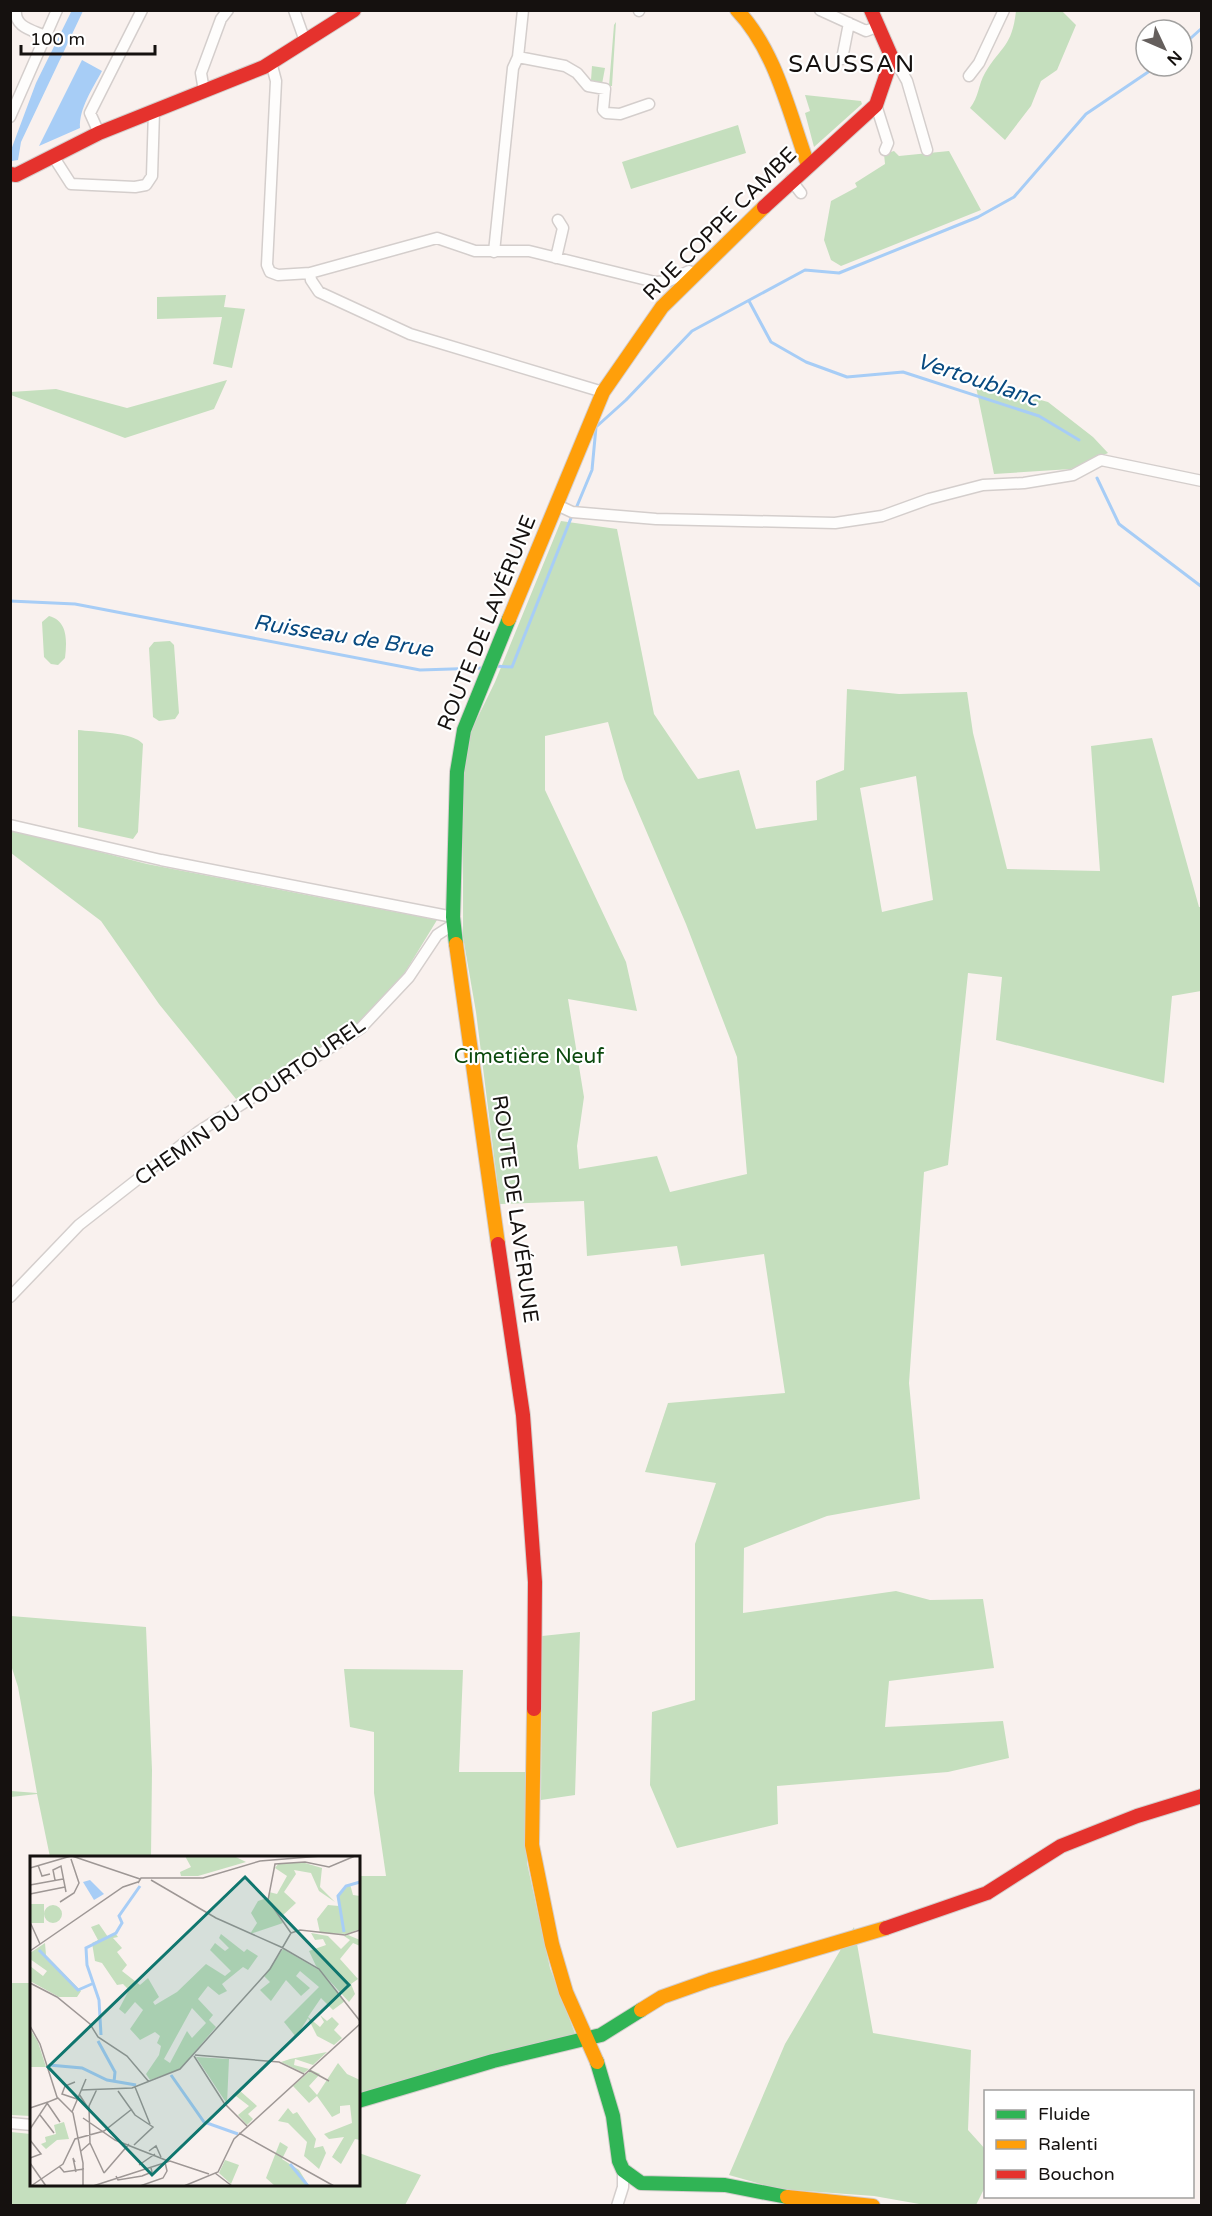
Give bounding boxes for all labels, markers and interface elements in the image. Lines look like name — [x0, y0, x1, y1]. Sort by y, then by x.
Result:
scale bar — [21, 18, 154, 56]
north arrow — [1134, 18, 1194, 78]
text: 100 m — [30, 28, 85, 50]
text: N — [1162, 46, 1186, 69]
district label: SAUSSAN — [788, 50, 916, 79]
street label: RUE COPPE CAMBE — [638, 142, 802, 306]
water label: Vertoublanc — [914, 348, 1044, 413]
street label: ROUTE DE LAVÉRUNE — [432, 512, 542, 734]
water label: Ruisseau de Brue — [252, 609, 436, 663]
street label: CHEMIN DU TOURTOUREL — [130, 1013, 370, 1191]
park label: Cimetière Neuf — [454, 1044, 604, 1069]
street label: ROUTE DE LAVÉRUNE — [487, 1094, 543, 1324]
inset map — [30, 1856, 360, 2186]
legend — [984, 2090, 1194, 2198]
text: Fluide — [1038, 2103, 1090, 2125]
text: Ralenti — [1038, 2133, 1098, 2155]
text: Bouchon — [1038, 2163, 1115, 2185]

